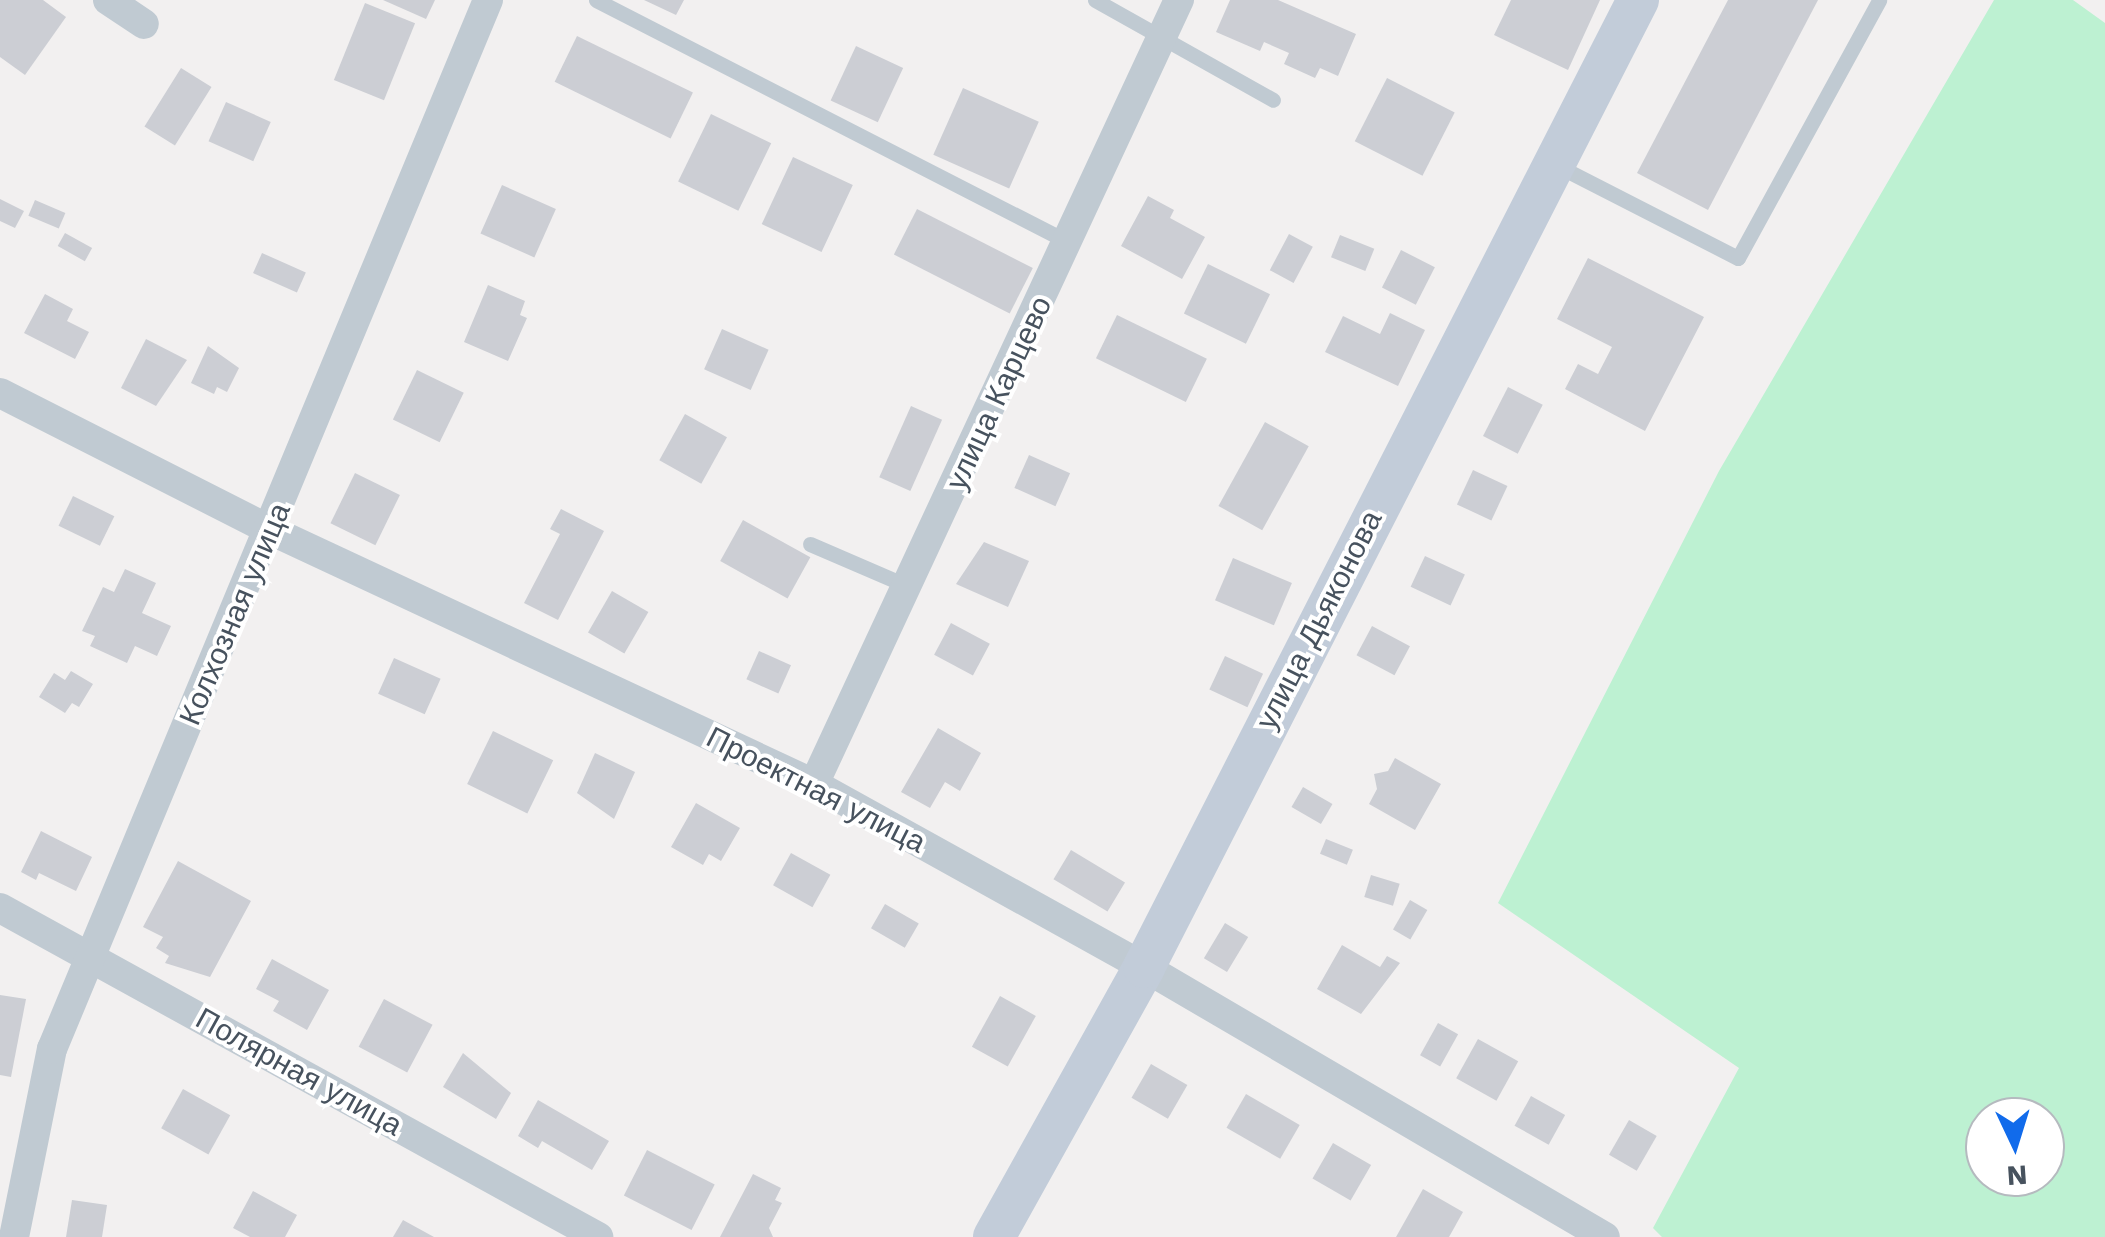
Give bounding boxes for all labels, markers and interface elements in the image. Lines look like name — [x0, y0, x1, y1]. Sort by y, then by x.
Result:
street label: улица Карцево — [938, 291, 1060, 495]
street label: Колхозная улица — [172, 497, 298, 731]
street label: улица Дьяконова — [1248, 505, 1390, 735]
street label: Проектная улица — [700, 719, 932, 861]
street label: Полярная улица — [190, 1000, 408, 1144]
north arrow — [1965, 1097, 2065, 1197]
text: N — [2005, 1158, 2028, 1193]

